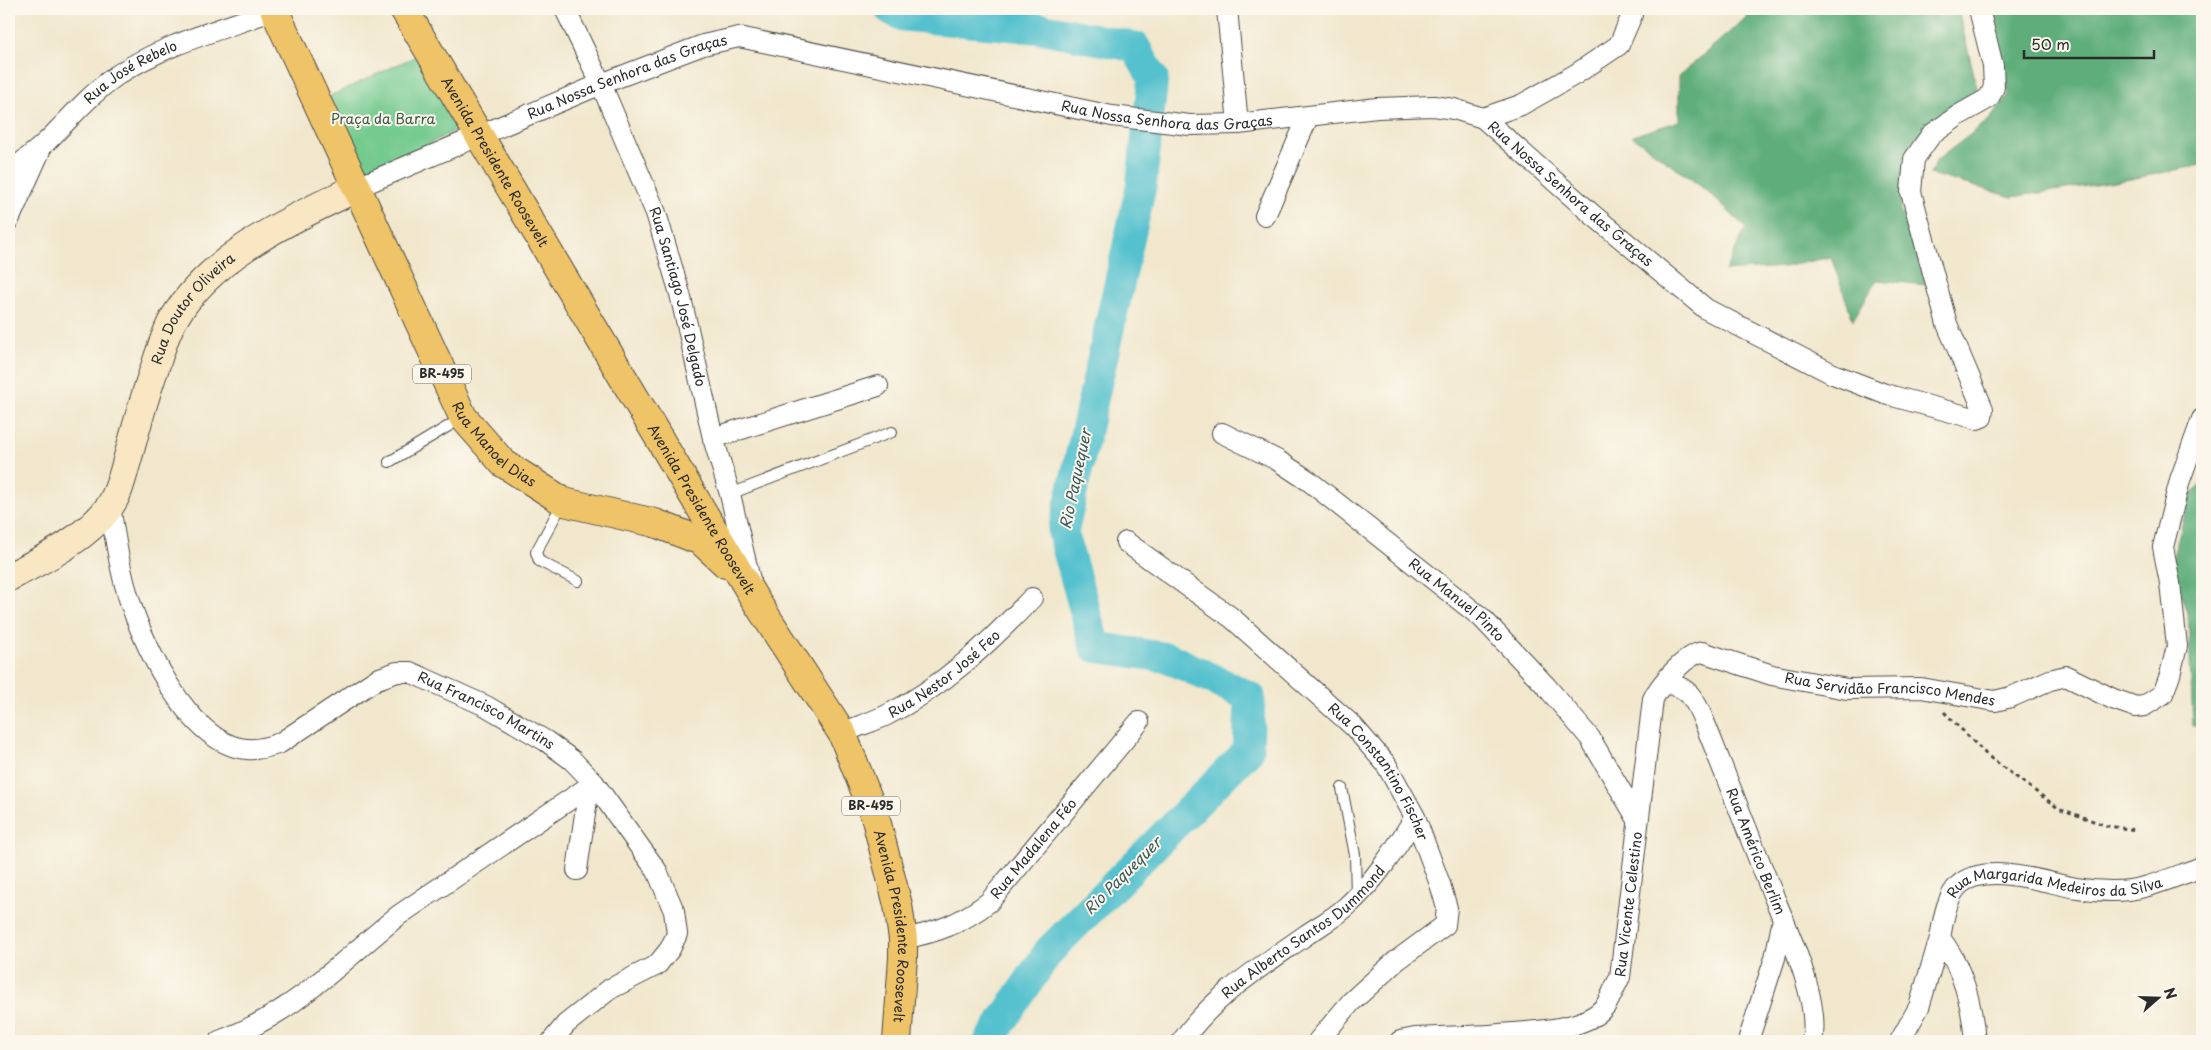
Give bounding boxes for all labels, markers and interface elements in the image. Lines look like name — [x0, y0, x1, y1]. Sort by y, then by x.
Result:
scale bar — [2024, 28, 2154, 60]
street label: Rua Nossa Senhora das Graças — [524, 29, 729, 124]
text: 50 m — [2031, 32, 2070, 55]
street label: Rua José Rebelo — [79, 35, 180, 108]
street label: Avenida Presidente Roosevelt — [436, 72, 554, 251]
street label: Rua Nossa Senhora das Graças — [1059, 95, 1274, 135]
park label: Praça da Barra — [331, 108, 436, 129]
street label: Rua Nossa Senhora das Graças — [1483, 116, 1658, 271]
street label: Rua Santiago José Delgado — [644, 203, 712, 389]
street label: Rua Doutor Oliveira — [146, 247, 239, 367]
road number: BR-495 — [413, 364, 471, 384]
street label: Rua Manoel Dias — [447, 398, 541, 492]
street label: Avenida Presidente Roosevelt — [643, 420, 761, 599]
water label: Rio Paquequer — [1053, 425, 1097, 531]
street label: Rua Manuel Pinto — [1404, 553, 1510, 646]
street label: Rua Nestor José Feo — [884, 625, 1005, 723]
street label: Rua Francisco Martins — [414, 666, 559, 754]
street label: Rua Servidão Francisco Mendes — [1783, 667, 1997, 711]
street label: Rua Constantino Fischer — [1324, 698, 1434, 844]
street label: Rua Américo Berlim — [1721, 785, 1791, 918]
street label: Rua Madalena Féo — [985, 793, 1081, 903]
road number: BR-495 — [842, 796, 900, 816]
street label: Avenida Presidente Roosevelt — [869, 828, 914, 1024]
water label: Rio Paquequer — [1078, 829, 1167, 919]
street label: Rua Vicente Celestino — [1609, 830, 1647, 978]
street label: Rua Alberto Santos Dummond — [1216, 861, 1390, 1003]
street label: Rua Margarida Medeiros da Silva — [1941, 863, 2165, 902]
north arrow — [2134, 972, 2184, 1022]
text: N — [2159, 985, 2182, 1002]

